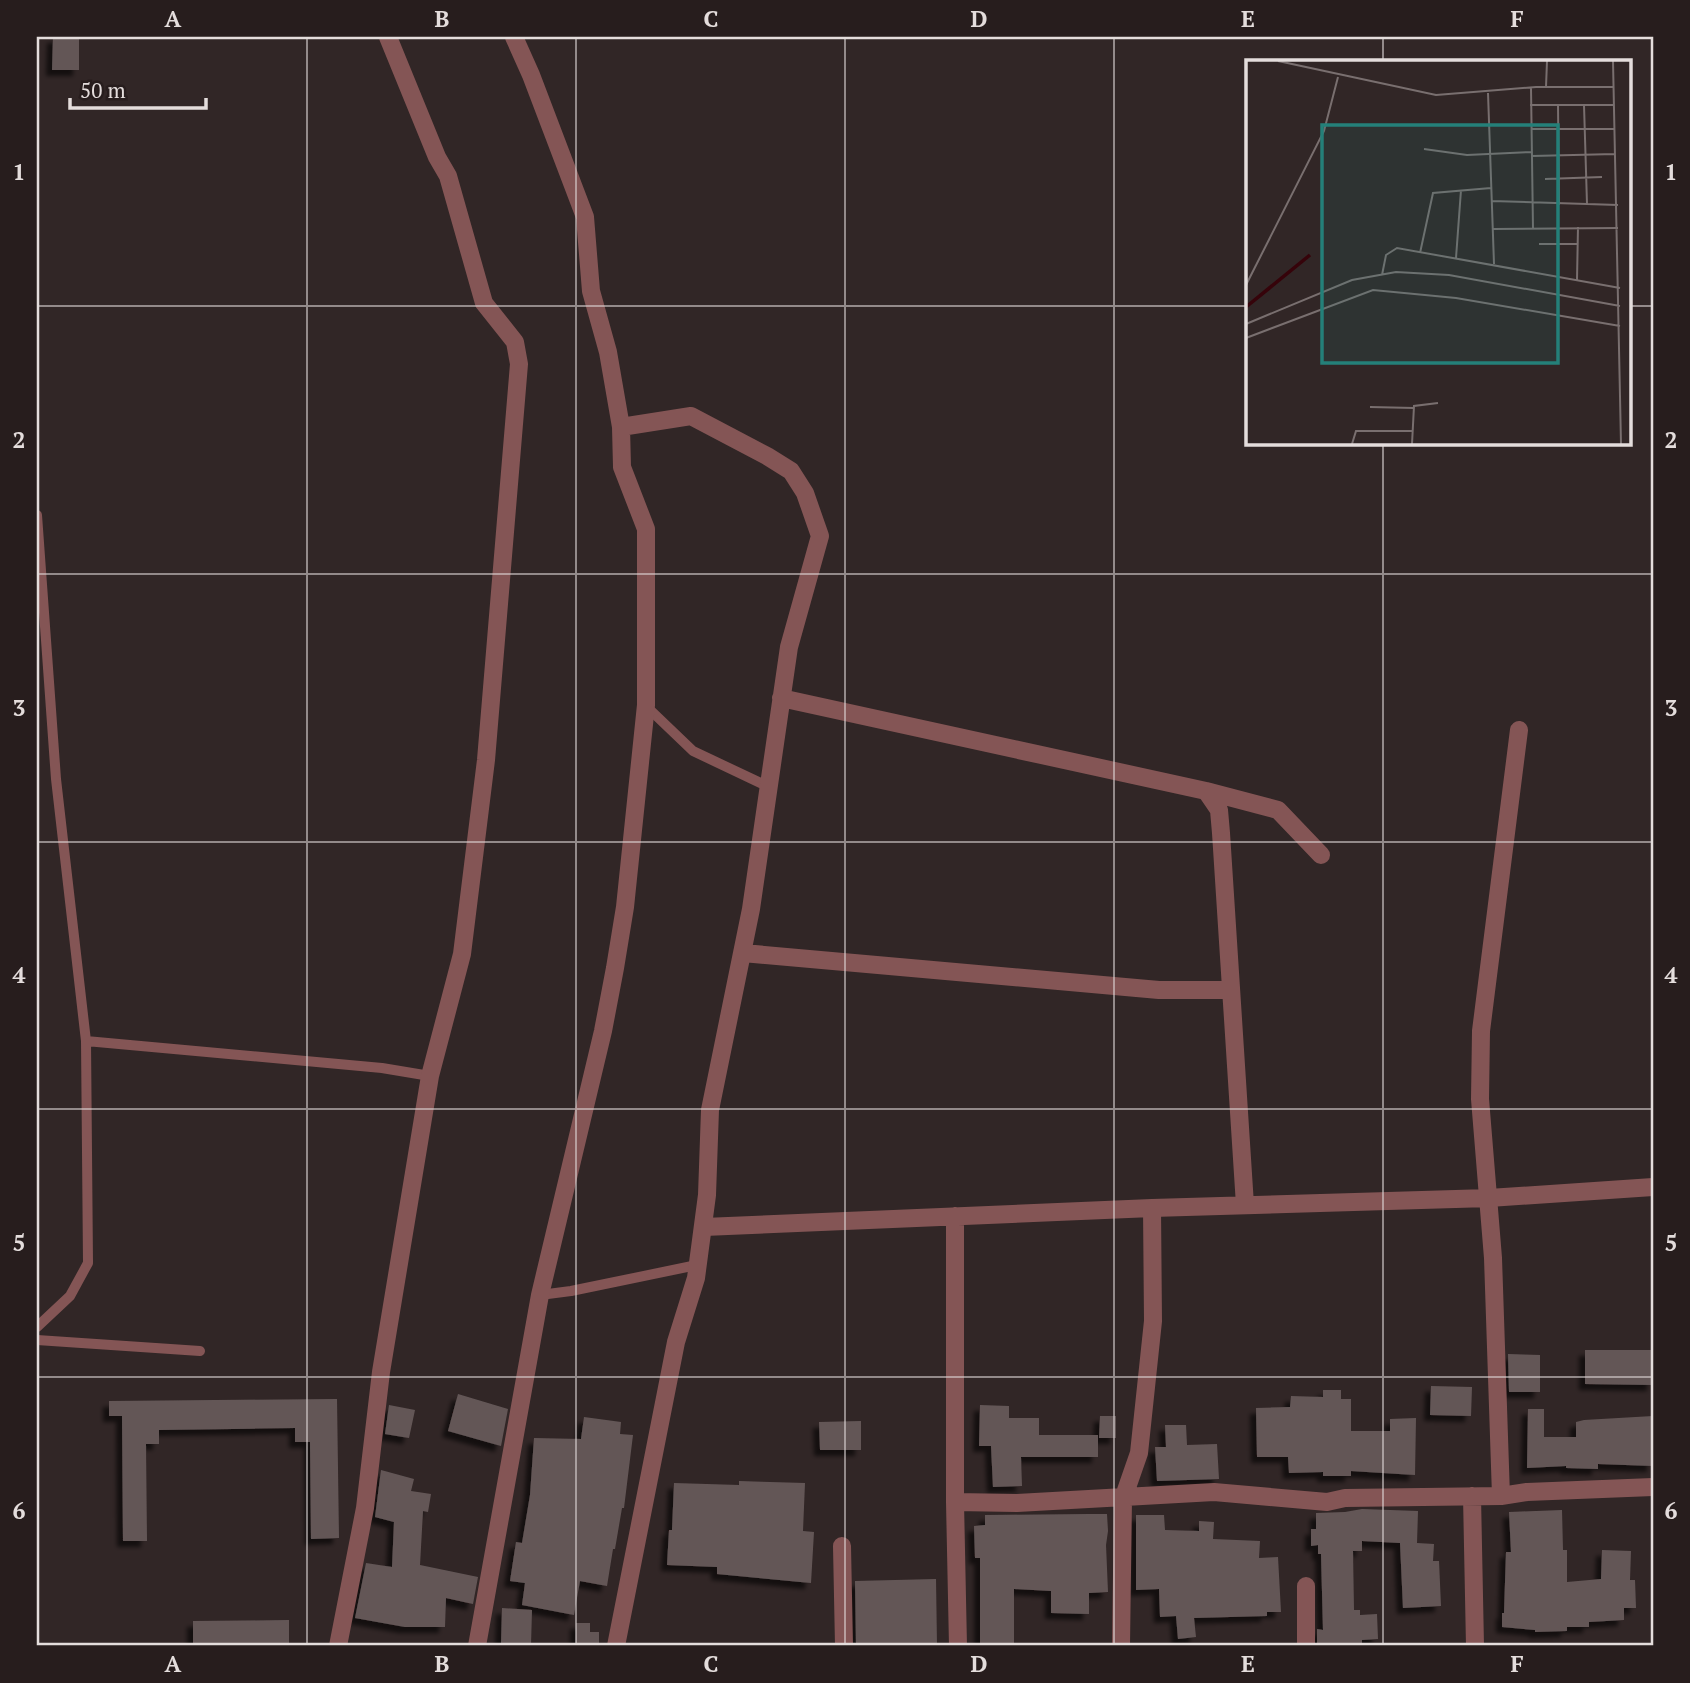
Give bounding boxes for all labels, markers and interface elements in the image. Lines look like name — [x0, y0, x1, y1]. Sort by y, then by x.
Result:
text: A — [165, 3, 182, 34]
text: B — [435, 3, 450, 34]
text: C — [704, 3, 719, 34]
text: D — [971, 3, 988, 34]
text: E — [1241, 3, 1255, 34]
text: F — [1510, 3, 1524, 34]
inset map — [1246, 60, 1630, 444]
scale bar — [70, 66, 206, 110]
text: 50 m — [80, 76, 126, 104]
text: 1 — [13, 156, 26, 187]
text: 1 — [1665, 156, 1678, 187]
text: 2 — [13, 424, 26, 455]
text: 2 — [1665, 424, 1678, 455]
text: 3 — [13, 692, 26, 723]
text: 3 — [1665, 692, 1678, 723]
text: 4 — [13, 959, 26, 990]
text: 4 — [1665, 959, 1678, 990]
text: 5 — [13, 1227, 26, 1258]
text: 5 — [1665, 1227, 1678, 1258]
text: 6 — [13, 1495, 26, 1526]
text: 6 — [1665, 1495, 1678, 1526]
text: A — [165, 1648, 182, 1679]
text: B — [435, 1648, 450, 1679]
text: C — [704, 1648, 719, 1679]
text: D — [971, 1648, 988, 1679]
text: E — [1241, 1648, 1255, 1679]
text: F — [1510, 1648, 1524, 1679]

